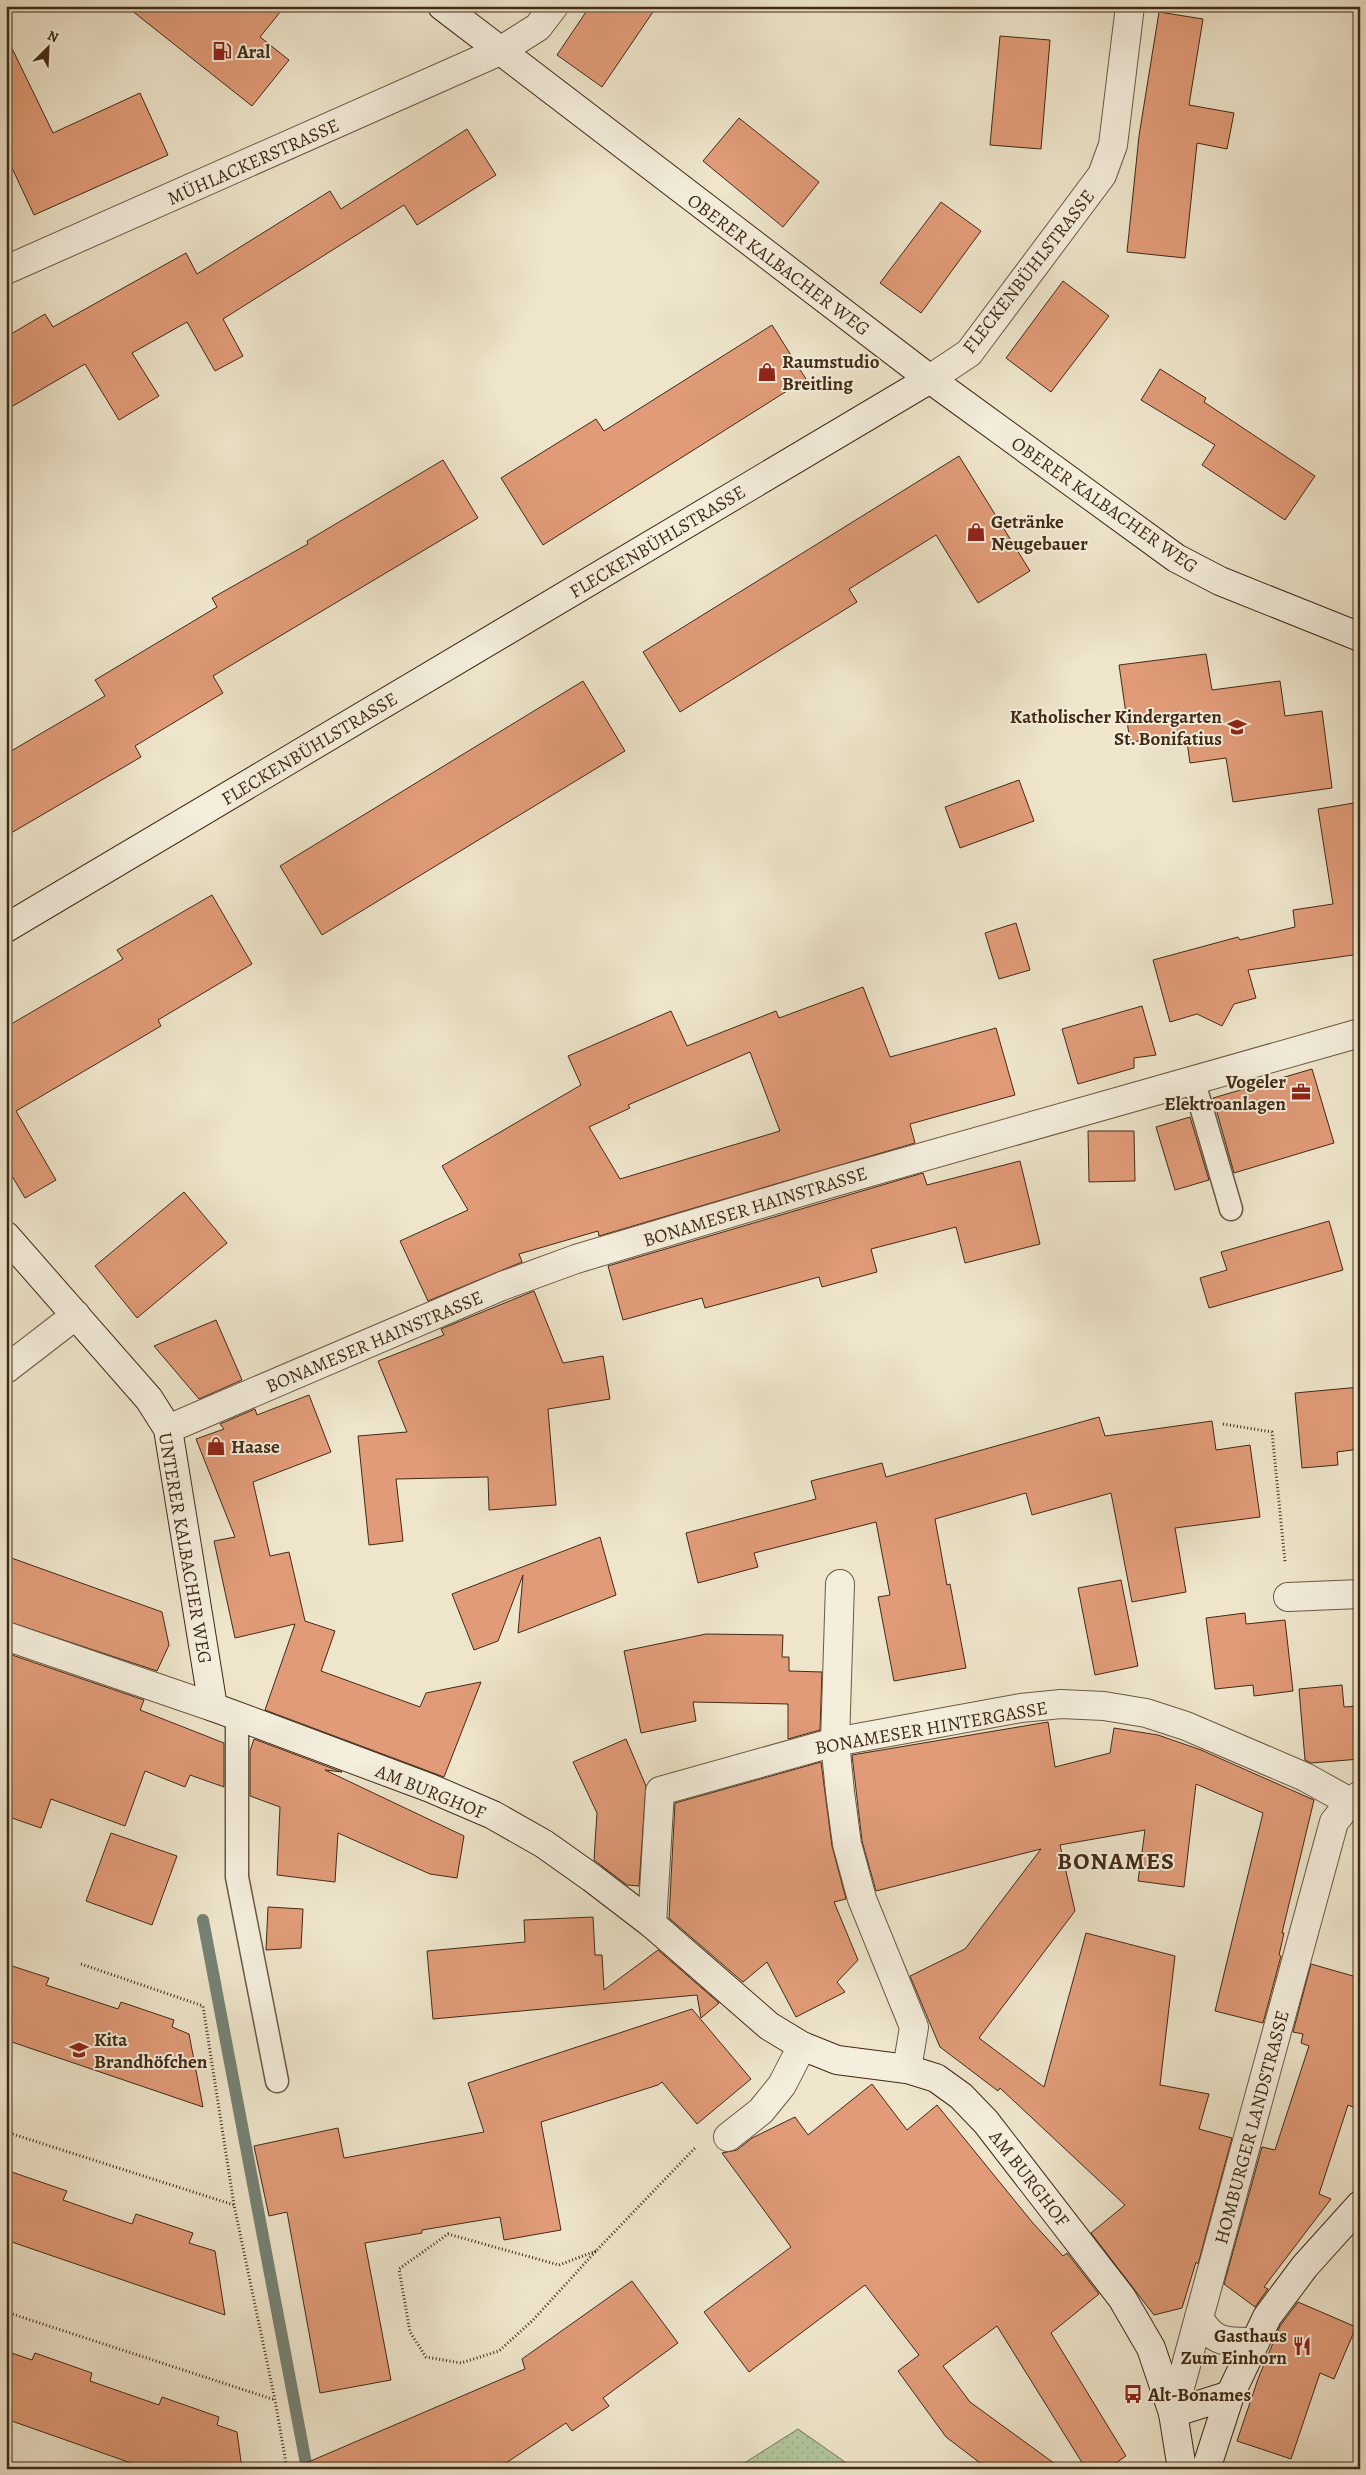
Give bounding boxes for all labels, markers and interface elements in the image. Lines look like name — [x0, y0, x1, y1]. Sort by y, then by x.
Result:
north arrow — [22, 22, 72, 72]
text: N — [45, 26, 62, 47]
place label: Aral — [236, 39, 270, 65]
fuel station icon: Aral — [211, 40, 233, 62]
street label: MÜHLACKERSTRASSE — [163, 112, 343, 212]
street label: FLECKENBÜHLSTRASSE — [957, 184, 1101, 359]
street label: OBERER KALBACHER WEG — [682, 188, 875, 342]
place label: Raumstudio Breitling — [782, 349, 880, 397]
shop icon: Raumstudio Breitling — [756, 361, 778, 383]
street label: OBERER KALBACHER WEG — [1006, 430, 1203, 579]
street label: FLECKENBÜHLSTRASSE — [565, 479, 750, 605]
place label: Getränke Neugebauer — [991, 509, 1088, 557]
shop icon: Getränke Neugebauer — [965, 521, 987, 543]
street label: FLECKENBÜHLSTRASSE — [217, 686, 402, 812]
place label: Katholischer Kindergarten St. Bonifatius — [1010, 704, 1222, 752]
school or university icon: Katholischer Kindergarten St. Bonifatius — [1226, 716, 1248, 738]
place label: Vogeler Elektroanlagen — [1164, 1069, 1286, 1117]
office icon: Vogeler Elektroanlagen — [1290, 1081, 1312, 1103]
street label: BONAMESER HAINSTRASSE — [640, 1160, 871, 1253]
street label: BONAMESER HAINSTRASSE — [262, 1284, 487, 1399]
street label: UNTERER KALBACHER WEG — [152, 1431, 218, 1666]
place label: Haase — [231, 1434, 280, 1460]
shop icon: Haase — [205, 1435, 227, 1457]
street label: BONAMESER HINTERGASSE — [813, 1695, 1049, 1761]
street label: AM BURGHOF — [371, 1758, 490, 1826]
district label: BONAMES — [1057, 1845, 1175, 1877]
street label: HOMBURGER LANDSTRASSE — [1208, 2007, 1296, 2247]
place label: Kita Brandhöfchen — [94, 2027, 208, 2075]
school or university icon: Kita Brandhöfchen — [68, 2039, 90, 2061]
street label: AM BURGHOF — [982, 2124, 1075, 2233]
place label: Gasthaus Zum Einhorn — [1181, 2323, 1287, 2371]
restaurant icon: Gasthaus Zum Einhorn — [1291, 2335, 1313, 2357]
place label: Alt-Bonames — [1147, 2382, 1251, 2408]
bus stop icon: Alt-Bonames — [1122, 2383, 1144, 2405]

